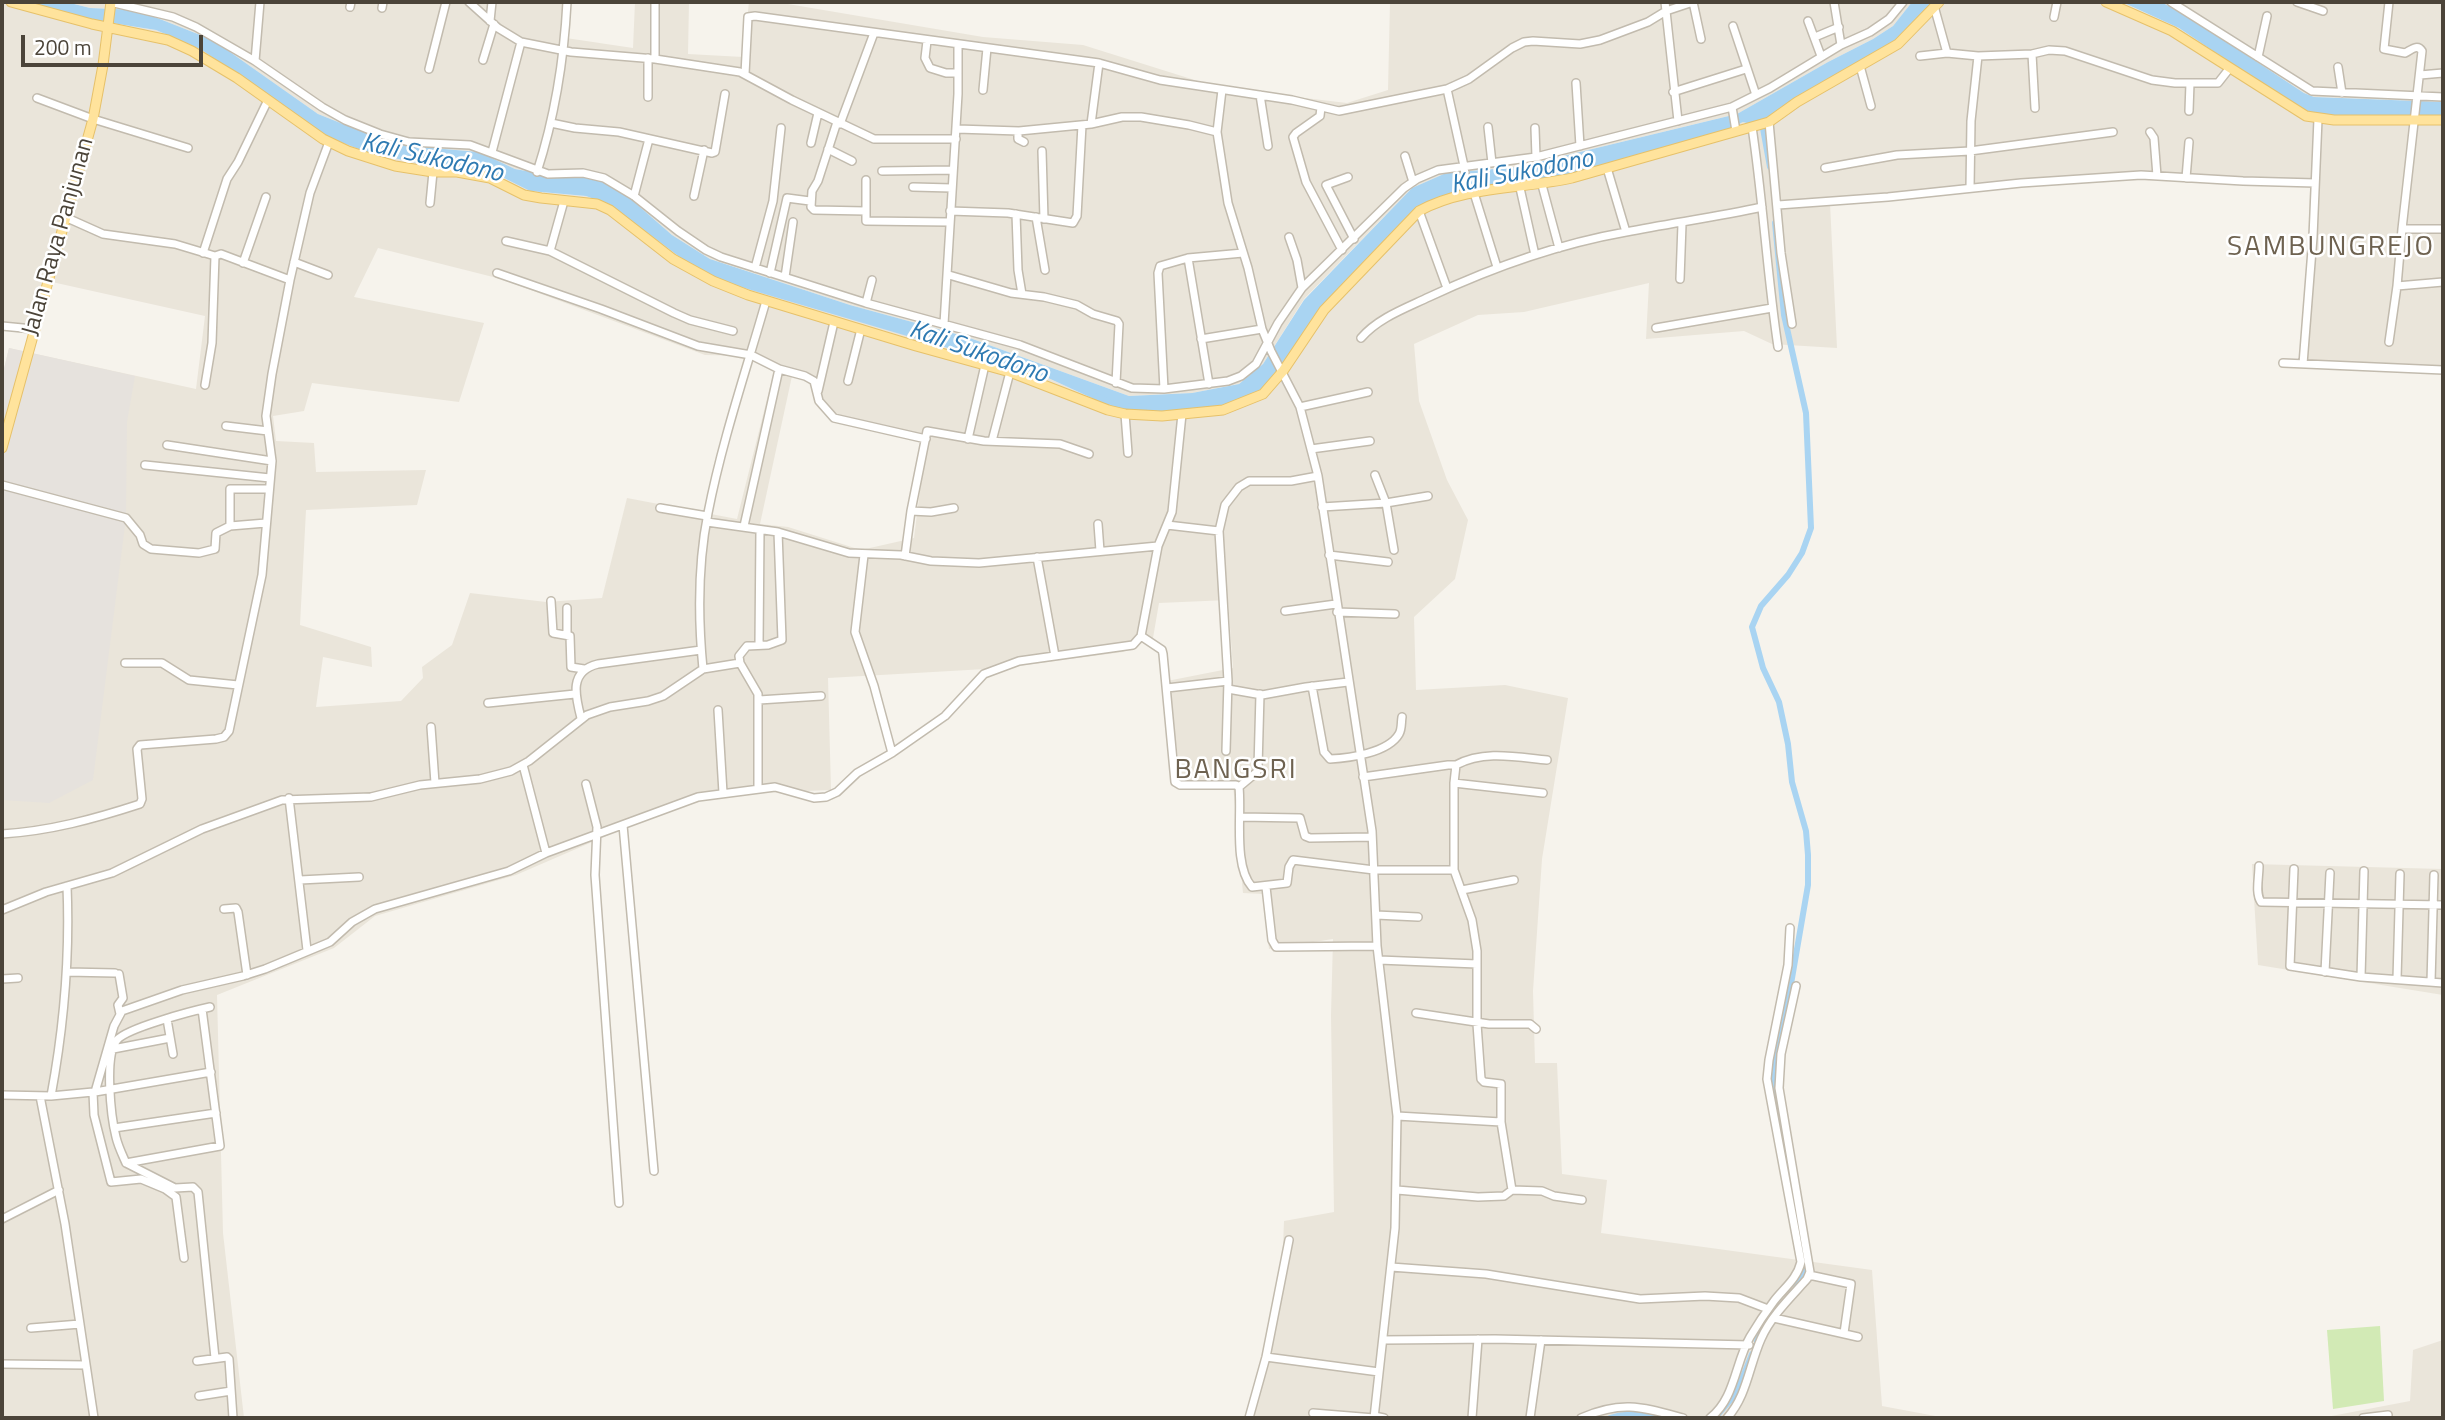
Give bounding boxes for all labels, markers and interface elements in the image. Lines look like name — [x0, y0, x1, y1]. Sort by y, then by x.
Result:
scale bar — [24, 21, 206, 65]
text: 200 m — [34, 31, 91, 63]
water label: Kali Sukodono — [358, 128, 506, 190]
street label: Jalan Raya Panjunan — [17, 135, 101, 339]
water label: Kali Sukodono — [1448, 144, 1596, 202]
district label: SAMBUNGREJO — [2228, 231, 2434, 265]
water label: Kali Sukodono — [905, 315, 1051, 391]
district label: BANGSRI — [1175, 754, 1297, 788]

